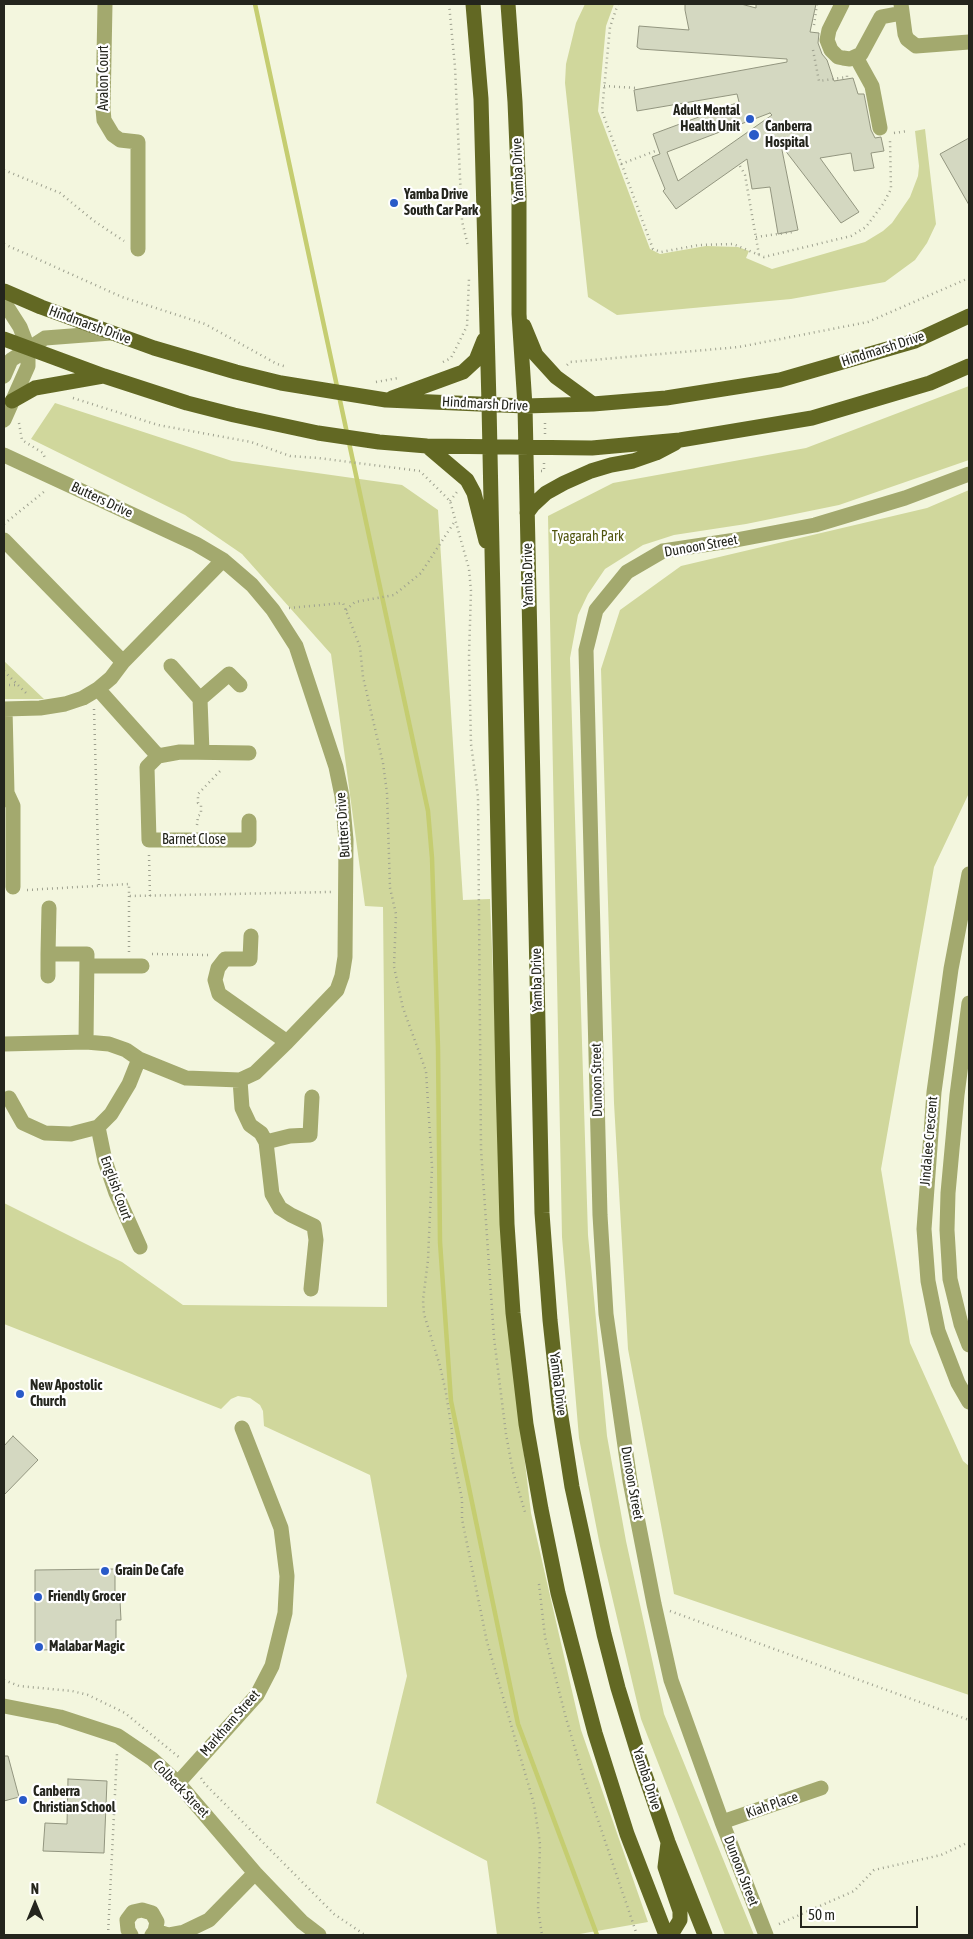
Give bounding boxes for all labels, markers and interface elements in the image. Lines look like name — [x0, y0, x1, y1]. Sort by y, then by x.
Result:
street label: Avalon Court — [96, 45, 112, 111]
place label: Adult Mental Health Unit — [673, 103, 740, 136]
marker: Adult Mental Health Unit — [744, 113, 756, 125]
place label: Canberra Hospital — [765, 119, 812, 152]
marker: Canberra Hospital — [747, 128, 761, 142]
street label: Yamba Drive — [508, 138, 528, 202]
place label: Yamba Drive South Car Park — [404, 187, 478, 220]
marker: Yamba Drive South Car Park — [388, 197, 400, 209]
street label: Hindmarsh Drive — [47, 302, 133, 348]
street label: Hindmarsh Drive — [839, 328, 927, 370]
street label: Hindmarsh Drive — [441, 393, 529, 415]
street label: Butters Drive — [69, 478, 135, 522]
park label: Tyagarah Park — [552, 529, 624, 545]
street label: Dunoon Street — [663, 531, 739, 561]
street label: Yamba Drive — [519, 543, 537, 607]
street label: Butters Drive — [332, 792, 354, 858]
street label: Barnet Close — [162, 832, 226, 848]
street label: Yamba Drive — [528, 948, 546, 1012]
street label: Dunoon Street — [588, 1043, 606, 1117]
street label: Jindalee Crescent — [917, 1096, 941, 1186]
street label: English Court — [97, 1154, 135, 1222]
street label: Yamba Drive — [546, 1351, 570, 1417]
place label: New Apostolic Church — [30, 1378, 102, 1410]
marker: New Apostolic Church — [14, 1388, 26, 1400]
street label: Dunoon Street — [617, 1445, 647, 1521]
place label: Grain De Cafe — [115, 1563, 184, 1579]
marker: Grain De Cafe — [99, 1565, 111, 1577]
place label: Friendly Grocer — [48, 1589, 126, 1605]
marker: Friendly Grocer — [32, 1591, 44, 1603]
place label: Malabar Magic — [49, 1639, 125, 1655]
marker: Malabar Magic — [33, 1641, 45, 1653]
street label: Markham Street — [197, 1686, 263, 1760]
street label: Yamba Drive — [629, 1746, 665, 1812]
street label: Colbeck Street — [149, 1757, 213, 1821]
place label: Canberra Christian School — [33, 1784, 116, 1816]
street label: Kiah Place — [744, 1788, 800, 1822]
marker: Canberra Christian School — [17, 1794, 29, 1806]
street label: Dunoon Street — [720, 1833, 762, 1909]
north arrow — [10, 1879, 60, 1929]
text: N — [31, 1881, 39, 1897]
scale bar — [803, 1896, 920, 1928]
text: 50 m — [808, 1906, 835, 1923]

